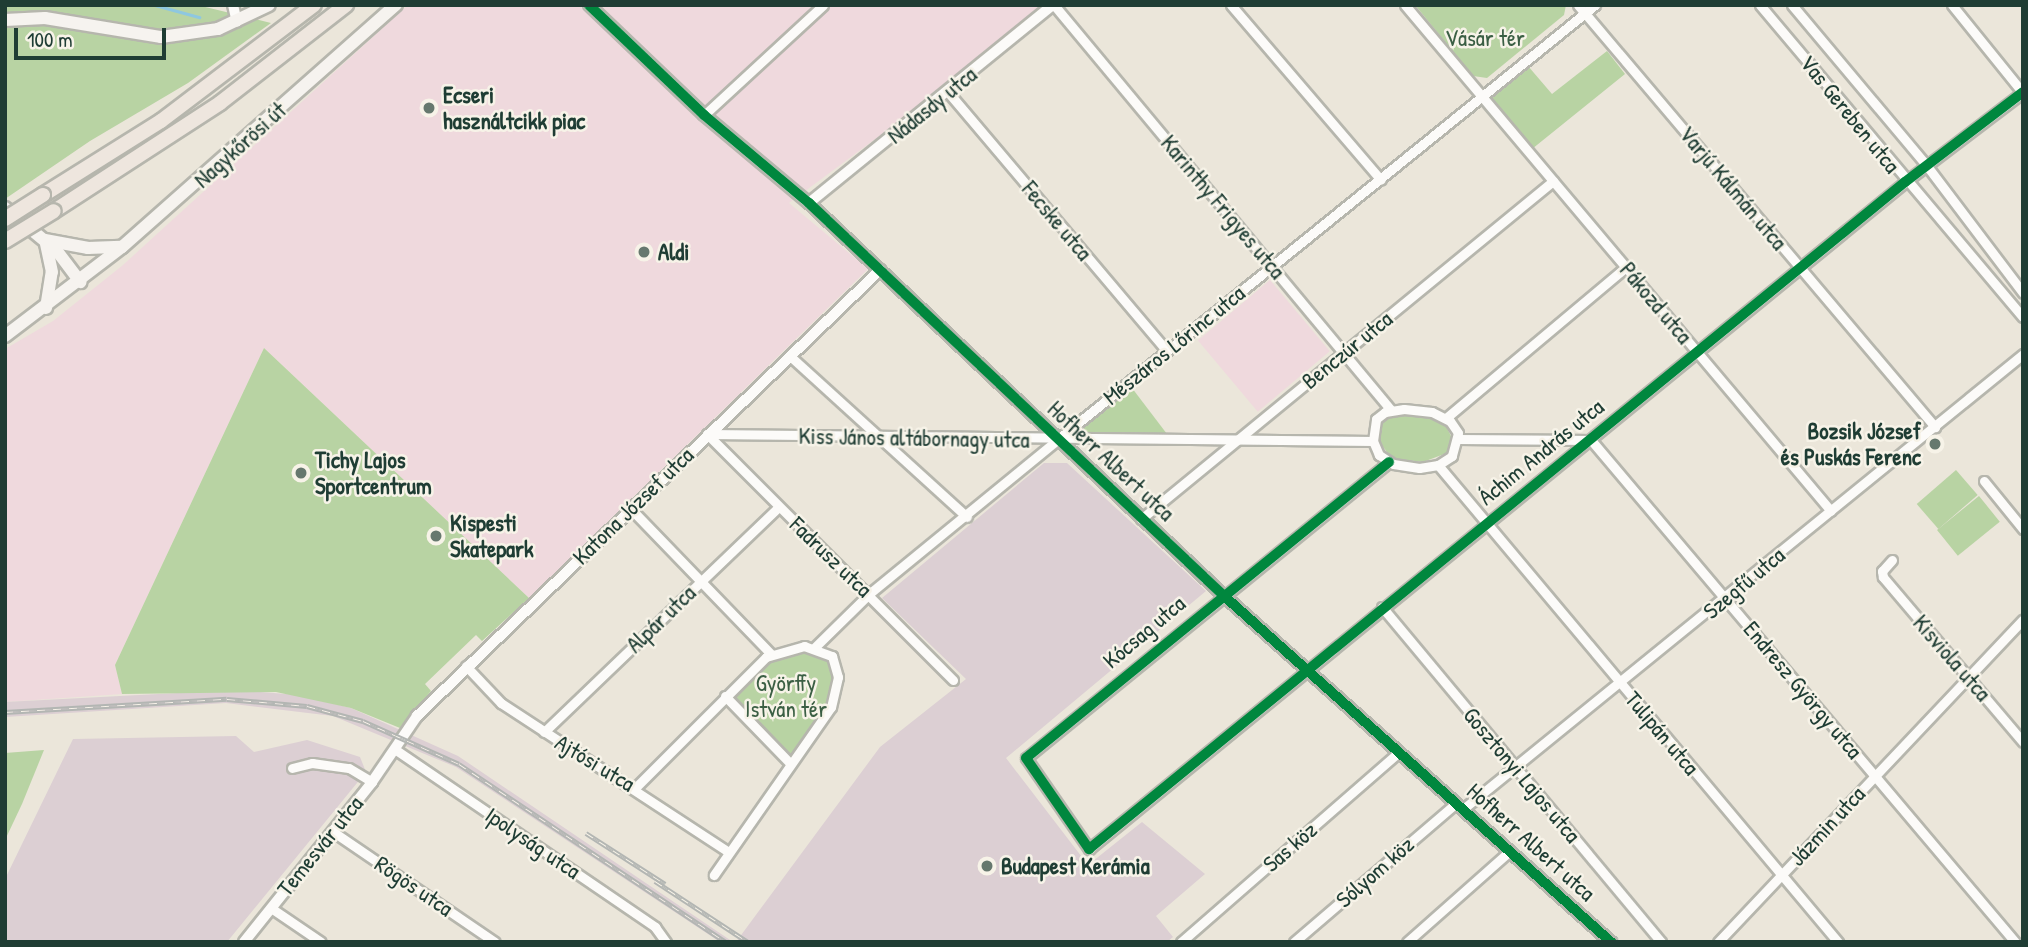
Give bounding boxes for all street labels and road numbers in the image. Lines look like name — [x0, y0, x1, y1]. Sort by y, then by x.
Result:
street label: Vas Gereben utca — [1794, 49, 1906, 179]
street label: Nádasdy utca — [882, 61, 982, 149]
street label: Nagykőrösi út — [188, 96, 292, 194]
street label: Varjú Kálmán utca — [1673, 120, 1793, 256]
street label: Karinthy Frigyes utca — [1155, 130, 1291, 284]
street label: Fecske utca — [1016, 176, 1098, 266]
street label: Pákozd utca — [1614, 257, 1698, 349]
street label: Mészáros Lőrinc utca — [1098, 279, 1250, 411]
street label: Benczúr utca — [1296, 305, 1398, 395]
street label: Áchim András utca — [1473, 393, 1609, 511]
street label: Hofherr Albert utca — [1042, 395, 1180, 527]
street label: Kiss János altábornagy utca — [798, 422, 1030, 454]
street label: Katona József utca — [567, 441, 699, 571]
street label: Fadrusz utca — [784, 511, 878, 603]
street label: Szegfű utca — [1698, 541, 1790, 625]
street label: Alpár utca — [621, 579, 701, 659]
street label: Kócsag utca — [1097, 590, 1191, 674]
street label: Kisviola utca — [1907, 609, 1997, 707]
street label: Endresz György utca — [1738, 616, 1868, 764]
street label: Tulipán utca — [1619, 686, 1705, 780]
street label: Gosztonyi Lajos utca — [1457, 702, 1587, 848]
street label: Ajtósi utca — [550, 728, 640, 798]
street label: Hofherr Albert utca — [1461, 777, 1601, 907]
street label: Jázmin utca — [1783, 780, 1871, 872]
street label: Temesvár utca — [271, 790, 369, 902]
street label: Ipolyság utca — [480, 801, 586, 885]
street label: Sas köz — [1257, 816, 1323, 878]
street label: Sólyom köz — [1330, 831, 1420, 913]
street label: Rögös utca — [370, 850, 458, 922]

